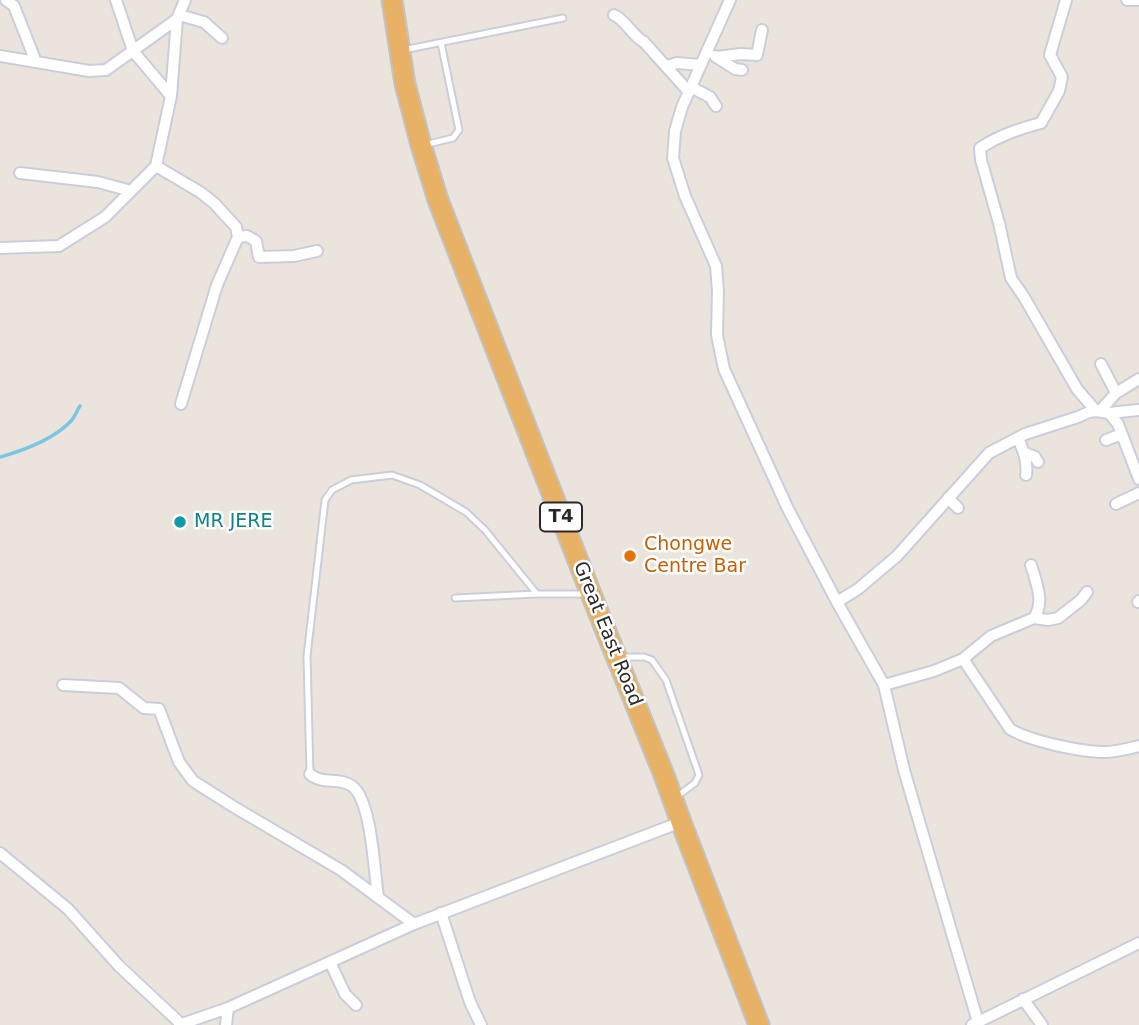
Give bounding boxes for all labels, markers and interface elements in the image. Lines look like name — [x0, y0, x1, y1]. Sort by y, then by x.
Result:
road number: T4 — [540, 503, 582, 532]
place label: MR JERE — [194, 511, 272, 533]
marker: MR JERE — [172, 514, 188, 530]
place label: Chongwe Centre Bar — [644, 534, 746, 578]
marker: Chongwe Centre Bar — [622, 548, 638, 564]
street label: Great East Road — [568, 558, 646, 710]

